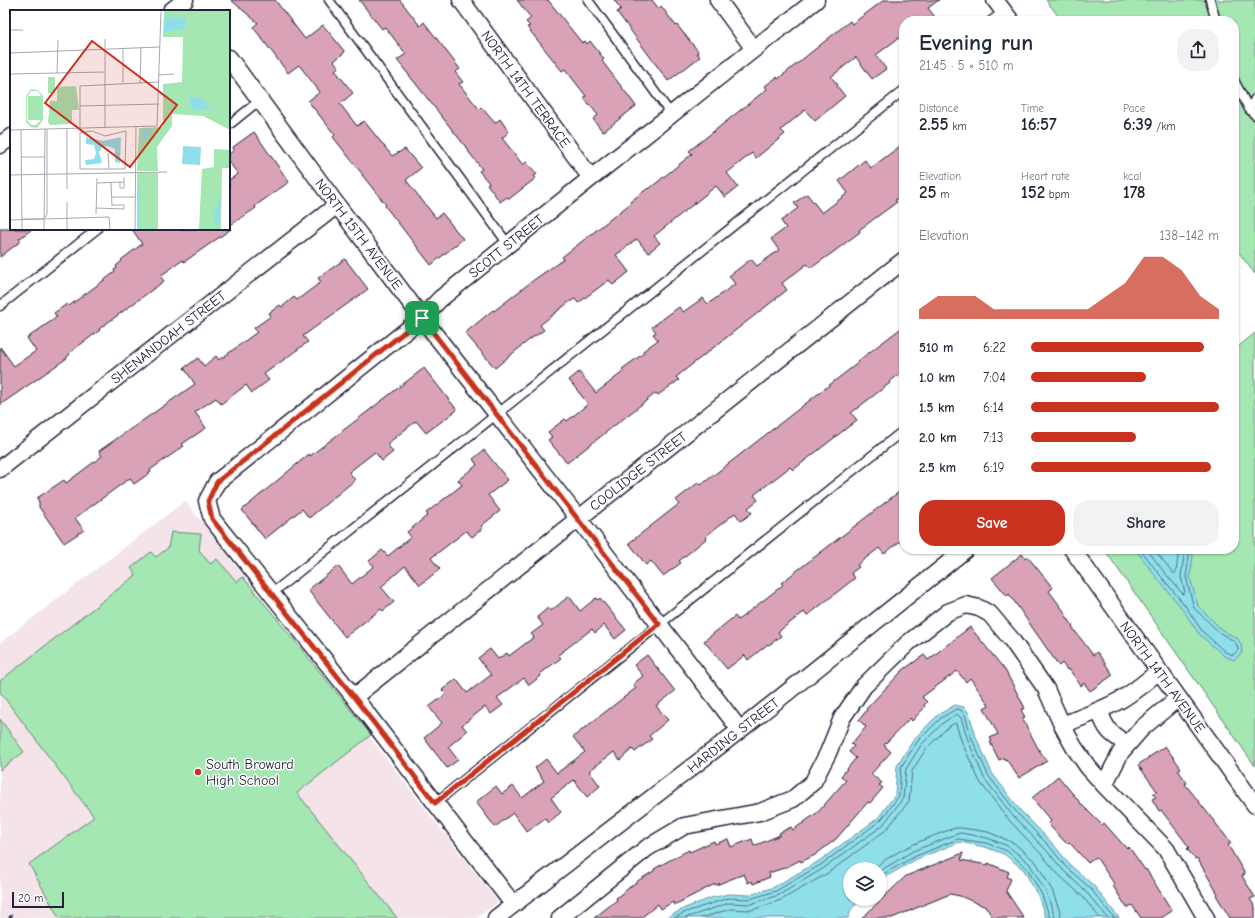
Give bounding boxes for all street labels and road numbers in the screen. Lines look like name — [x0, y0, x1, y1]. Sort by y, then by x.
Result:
street label: NORTH 14TH TERRACE — [477, 27, 574, 151]
street label: NORTH 15TH AVENUE — [311, 175, 406, 293]
street label: SCOTT STREET — [465, 210, 548, 282]
street label: SHENANDOAH STREET — [107, 287, 230, 388]
street label: COOLIDGE STREET — [586, 428, 691, 515]
street label: NORTH 14TH AVENUE — [1116, 618, 1209, 736]
street label: HARDING STREET — [684, 694, 783, 777]

